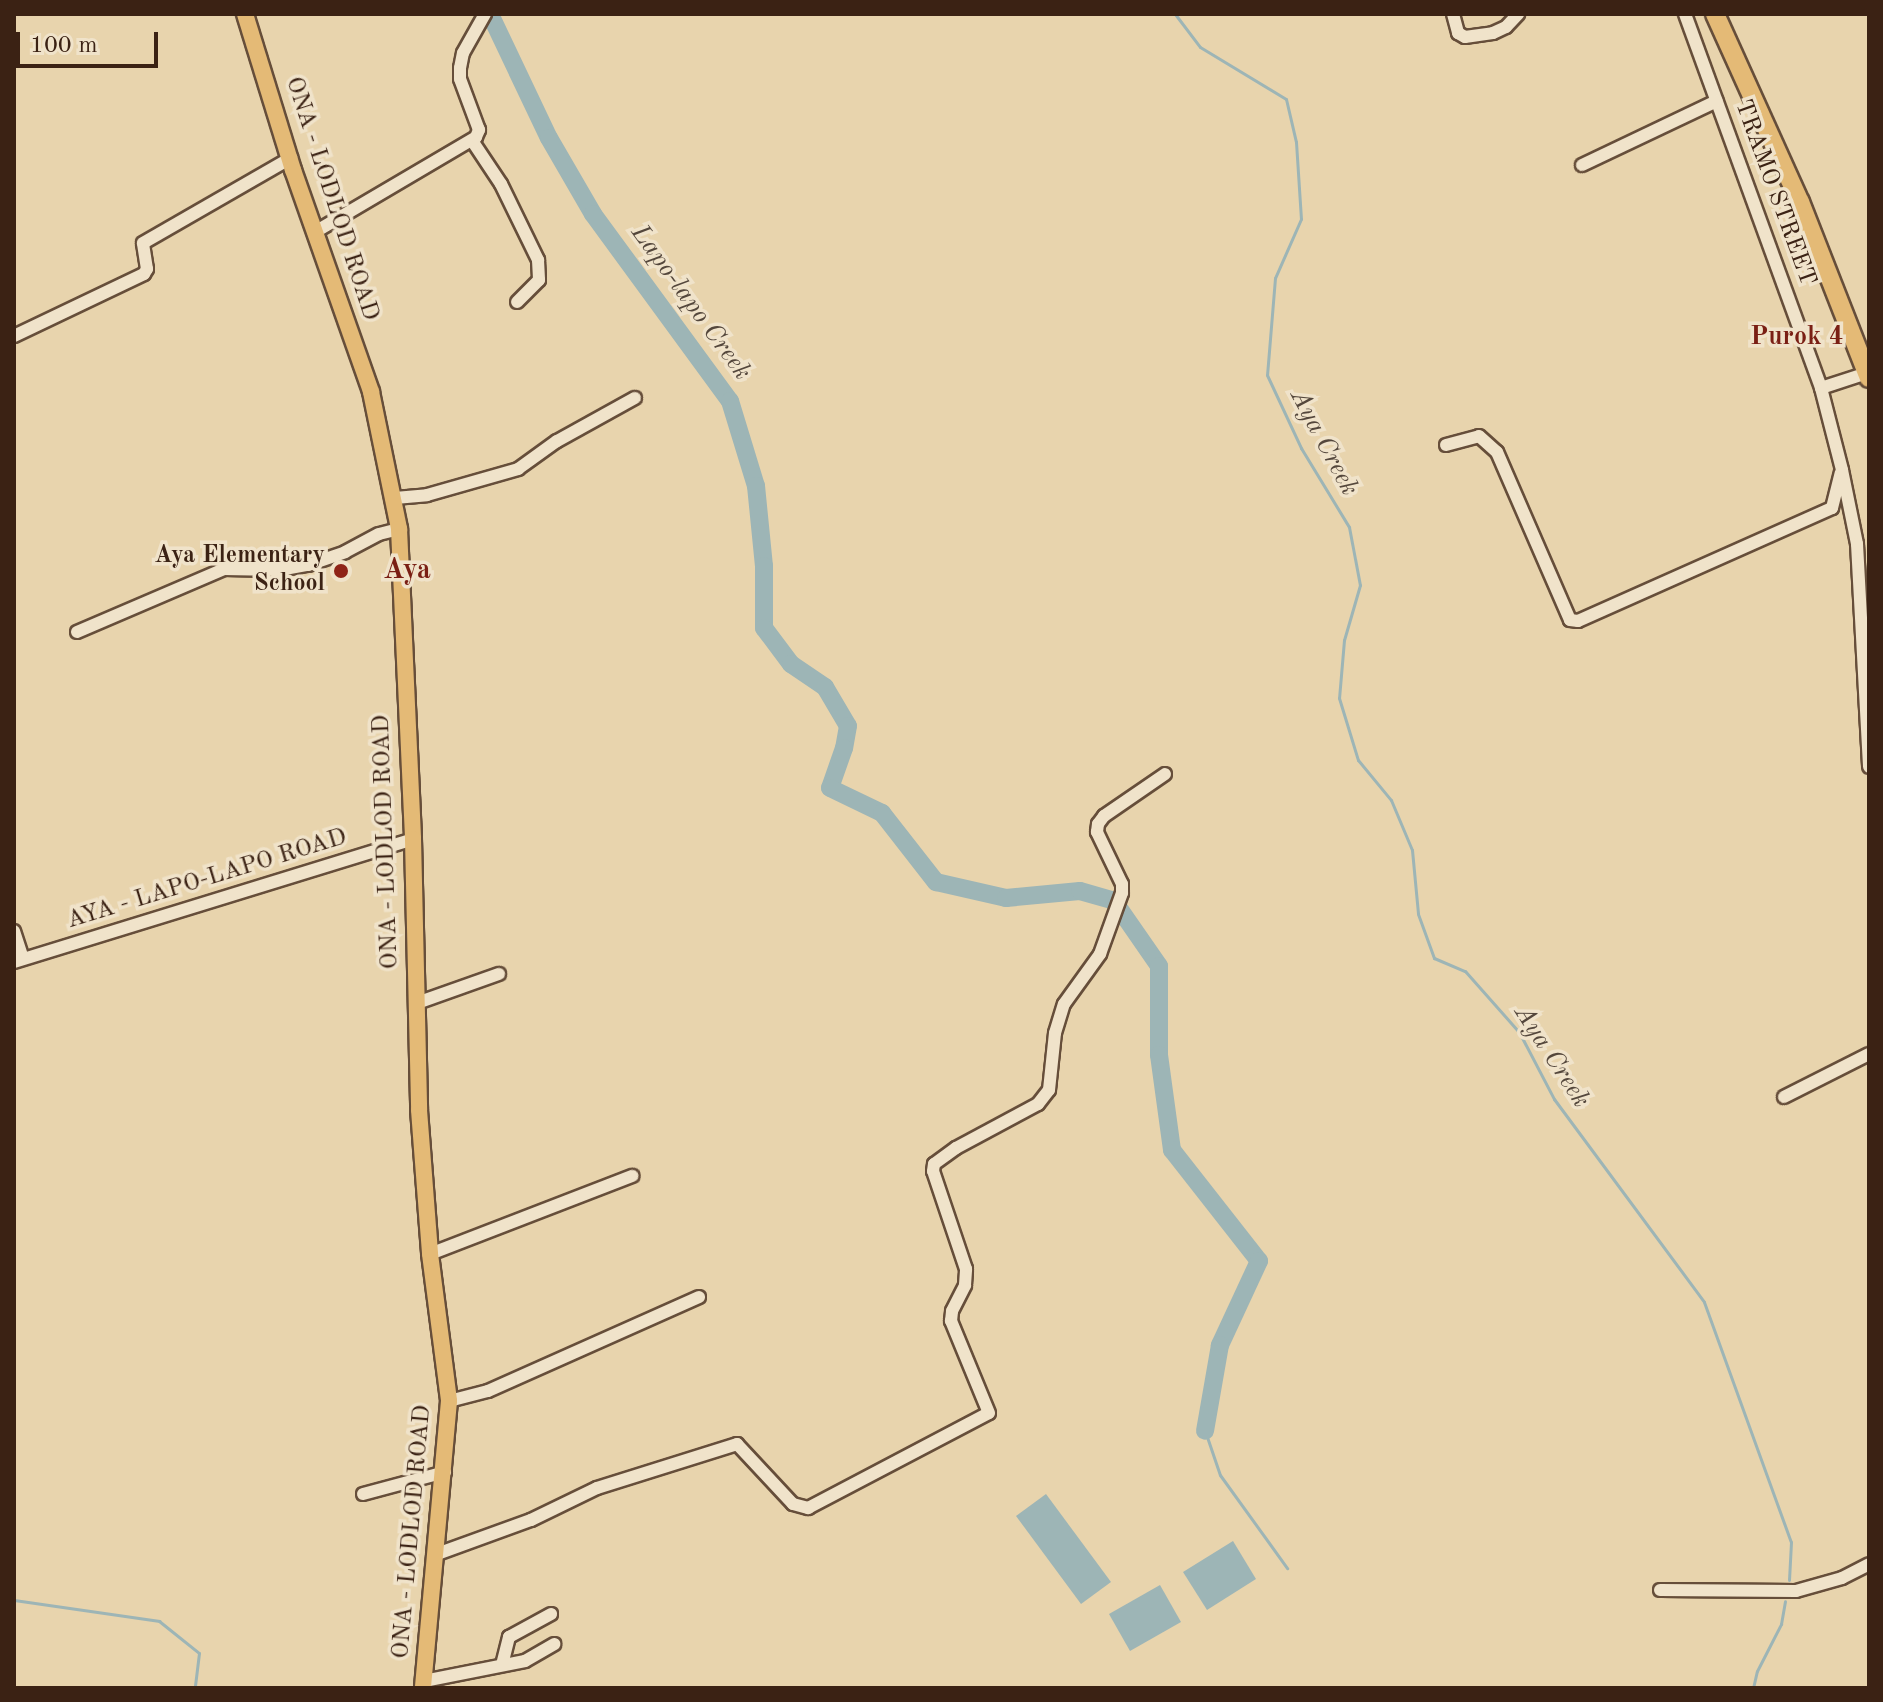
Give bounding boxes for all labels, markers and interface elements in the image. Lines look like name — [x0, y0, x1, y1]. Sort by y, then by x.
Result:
scale bar — [20, 16, 162, 66]
text: 100 m — [30, 34, 98, 58]
street label: ONA - LODLOD ROAD — [278, 73, 384, 325]
street label: TRAMO STREET — [1727, 96, 1821, 290]
water label: Lapo-lapo Creek — [623, 219, 757, 387]
district label: Purok 4 — [1750, 322, 1844, 354]
water label: Aya Creek — [1282, 384, 1364, 502]
place label: Aya Elementary School — [154, 543, 325, 599]
district label: Aya — [383, 554, 431, 588]
marker: Aya Elementary School — [332, 562, 350, 580]
street label: ONA - LODLOD ROAD — [368, 714, 406, 970]
street label: AYA - LAPO-LAPO ROAD — [64, 824, 350, 936]
water label: Aya Creek — [1506, 1000, 1596, 1114]
street label: ONA - LODLOD ROAD — [388, 1404, 438, 1660]

